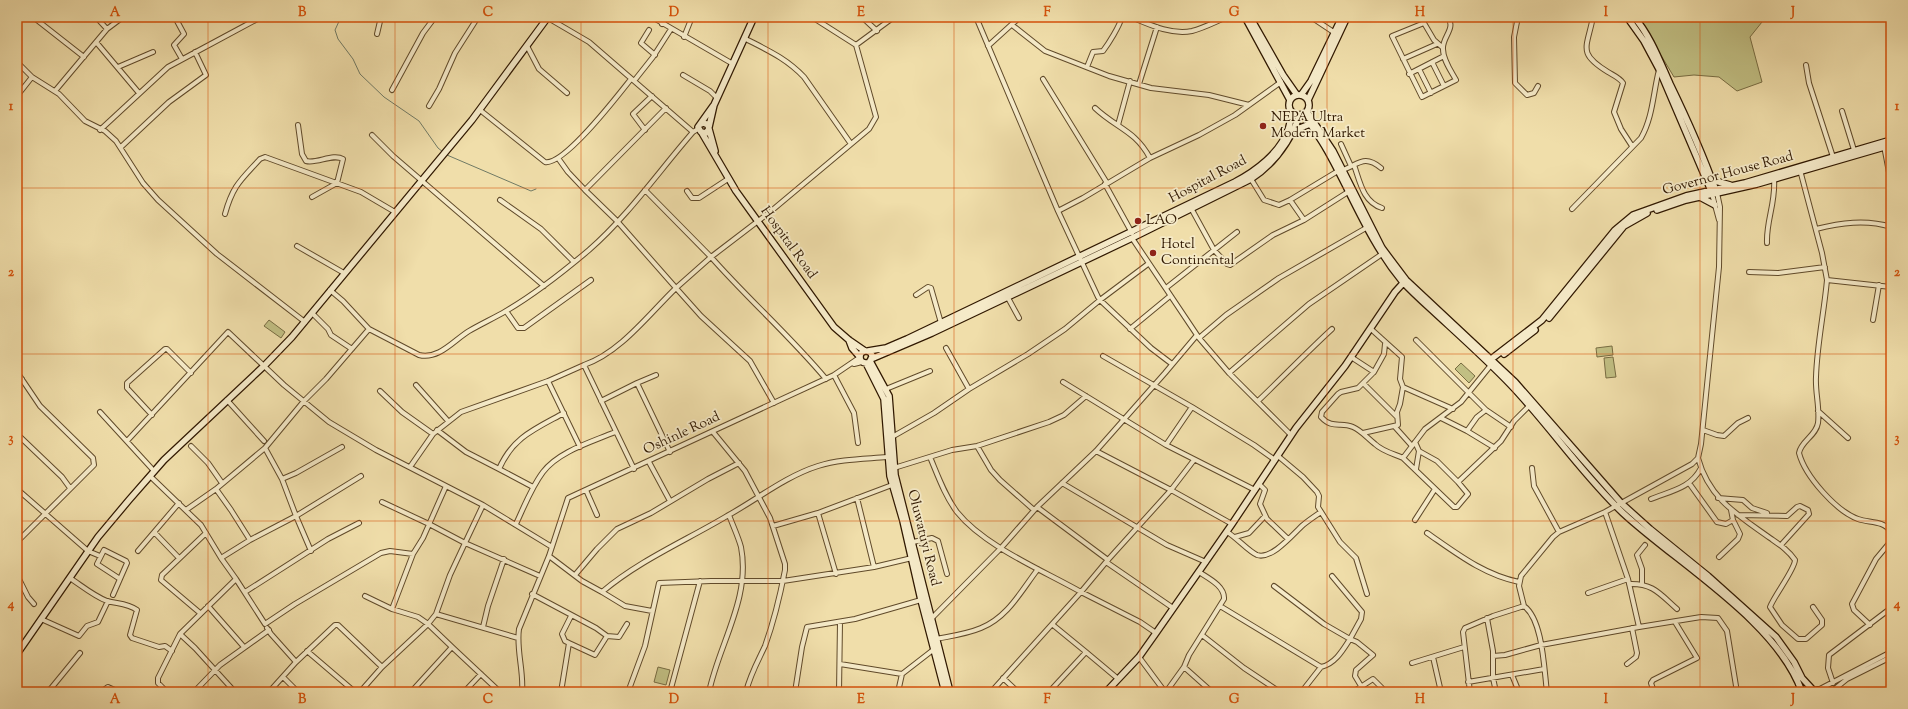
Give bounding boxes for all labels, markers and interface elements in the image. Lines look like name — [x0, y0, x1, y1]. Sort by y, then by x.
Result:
text: A — [110, 4, 121, 22]
text: B — [298, 4, 307, 22]
text: C — [483, 4, 493, 22]
text: D — [669, 4, 679, 22]
text: E — [857, 4, 865, 22]
text: F — [1043, 4, 1051, 22]
text: G — [1229, 4, 1240, 22]
text: H — [1415, 4, 1426, 22]
text: I — [1604, 4, 1609, 22]
text: J — [1790, 4, 1795, 22]
text: 1 — [9, 98, 14, 116]
text: 1 — [1895, 98, 1900, 116]
place label: NEPA Ultra Modern Market — [1271, 108, 1365, 144]
marker: NEPA Ultra Modern Market — [1258, 121, 1268, 131]
street label: Governor House Road — [1660, 147, 1796, 201]
street label: Hospital Road — [1166, 151, 1251, 209]
street label: Hospital Road — [755, 203, 821, 284]
place label: LAO — [1146, 211, 1177, 231]
marker: LAO — [1133, 216, 1143, 226]
place label: Hotel Continental — [1161, 235, 1234, 271]
marker: Hotel Continental — [1148, 248, 1158, 258]
text: 2 — [8, 264, 15, 282]
text: 2 — [1894, 264, 1901, 282]
street label: Oshinle Road — [640, 407, 724, 461]
text: 3 — [8, 430, 14, 448]
text: 3 — [1894, 430, 1900, 448]
street label: Oluwatuyi Road — [901, 488, 945, 588]
text: 4 — [7, 596, 15, 614]
text: 4 — [1893, 596, 1901, 614]
text: A — [110, 691, 121, 709]
text: B — [298, 691, 307, 709]
text: C — [483, 691, 493, 709]
text: D — [669, 691, 679, 709]
text: E — [857, 691, 865, 709]
text: F — [1043, 691, 1051, 709]
text: G — [1229, 691, 1240, 709]
text: H — [1415, 691, 1426, 709]
text: I — [1604, 691, 1609, 709]
text: J — [1790, 691, 1795, 709]

